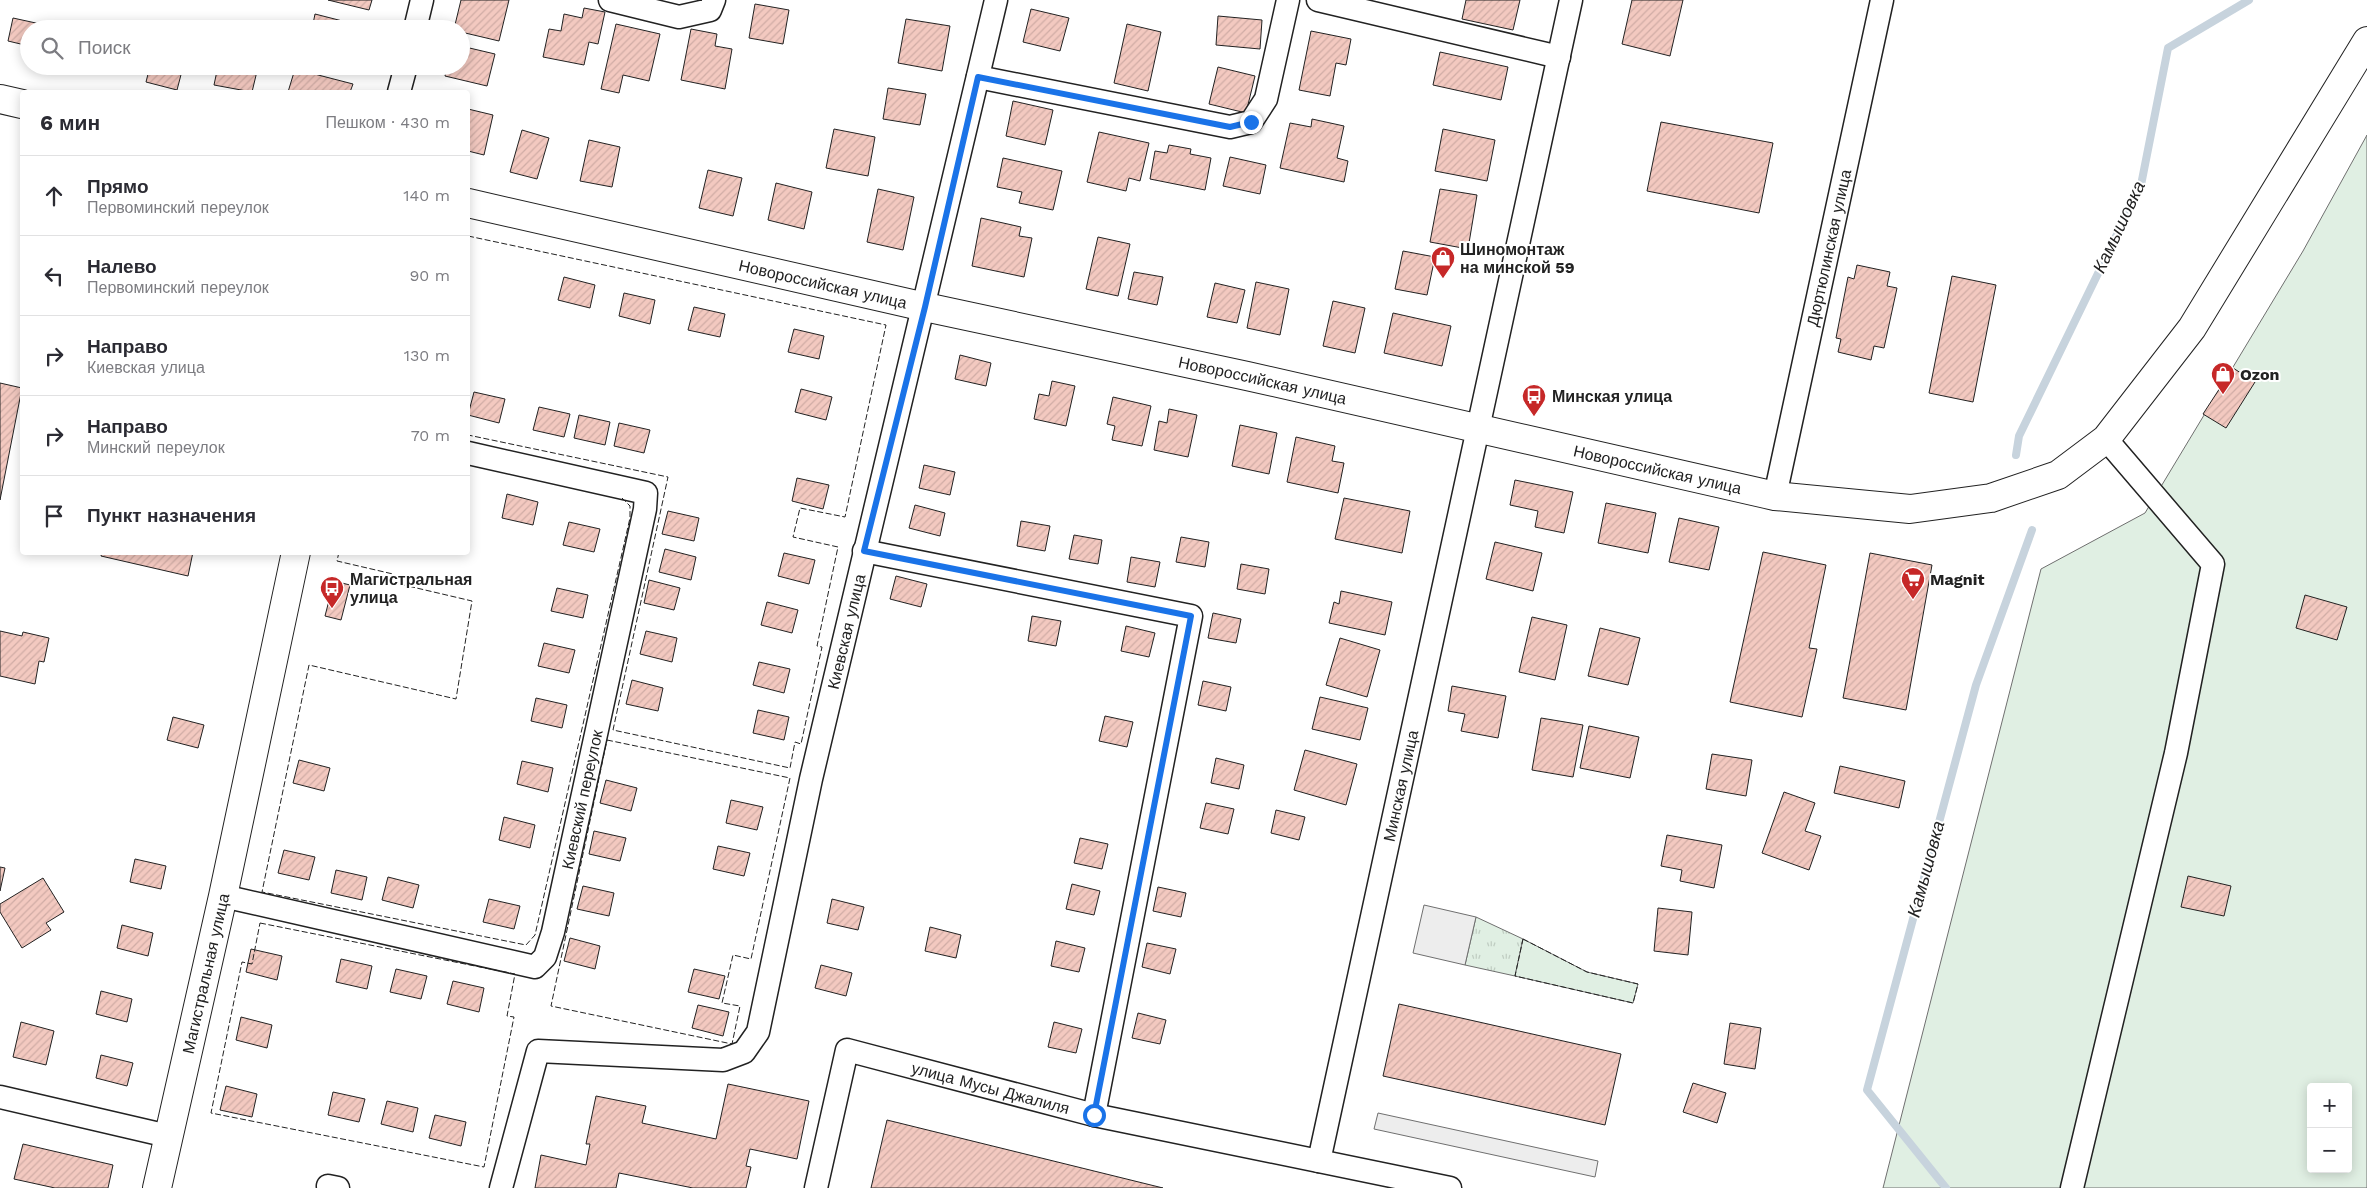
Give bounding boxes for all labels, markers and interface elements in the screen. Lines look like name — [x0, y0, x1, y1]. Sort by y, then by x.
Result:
search box — [20, 20, 470, 75]
icon: search — [38, 34, 66, 62]
text: Поиск — [78, 36, 131, 59]
text: 6 мин — [40, 110, 100, 135]
route end — [1240, 111, 1263, 134]
text: Пешком · 430 m — [325, 113, 450, 132]
street label: Дюртюлинская улица — [1803, 168, 1855, 328]
text: Прямо — [87, 175, 149, 198]
water label: Камышовка — [2088, 177, 2149, 276]
icon: ahead — [40, 182, 68, 210]
text: 140 m — [403, 186, 450, 205]
text: Первоминский переулок — [87, 198, 269, 217]
place label: Шиномонтаж на минской 59 — [1460, 240, 1575, 277]
shop icon: Шиномонтаж на минской 59 — [1430, 245, 1456, 279]
text: Налево — [87, 255, 157, 278]
street label: Новороссийская улица — [737, 256, 909, 313]
icon: left — [40, 262, 68, 290]
text: 90 m — [409, 266, 450, 285]
text: Первоминский переулок — [87, 278, 269, 297]
text: Направо — [87, 335, 168, 358]
icon: right — [40, 342, 68, 370]
text: 130 m — [404, 346, 450, 365]
street label: Новороссийская улица — [1177, 353, 1348, 408]
text: Киевская улица — [87, 358, 205, 377]
shop icon: Ozon — [2210, 361, 2236, 395]
place label: Ozon — [2240, 365, 2279, 384]
bus stop icon: Минская улица — [1521, 383, 1547, 417]
place label: Минская улица — [1552, 387, 1672, 406]
text: Направо — [87, 415, 168, 438]
icon: right — [40, 422, 68, 450]
text: 70 m — [411, 426, 450, 445]
text: Минский переулок — [87, 438, 225, 457]
street label: Новороссийская улица — [1572, 441, 1743, 498]
icon: arrive — [40, 502, 68, 530]
text: Пункт назначения — [87, 504, 256, 527]
supermarket icon: Magnit — [1900, 566, 1926, 600]
place label: Магистральная улица — [350, 570, 472, 607]
place label: Magnit — [1930, 570, 1984, 589]
street label: Киевская улица — [824, 572, 869, 691]
bus stop icon: Магистральная улица — [319, 575, 345, 609]
street label: Киевский переулок — [558, 727, 607, 871]
street label: Минская улица — [1380, 728, 1422, 843]
water label: Камышовка — [1903, 818, 1948, 919]
street label: Магистральная улица — [179, 891, 233, 1056]
street label: улица Мусы Джалиля — [910, 1058, 1072, 1118]
map controls — [2307, 1083, 2352, 1173]
button: + — [2307, 1083, 2352, 1128]
route start — [1083, 1104, 1106, 1127]
button: − — [2307, 1128, 2352, 1173]

